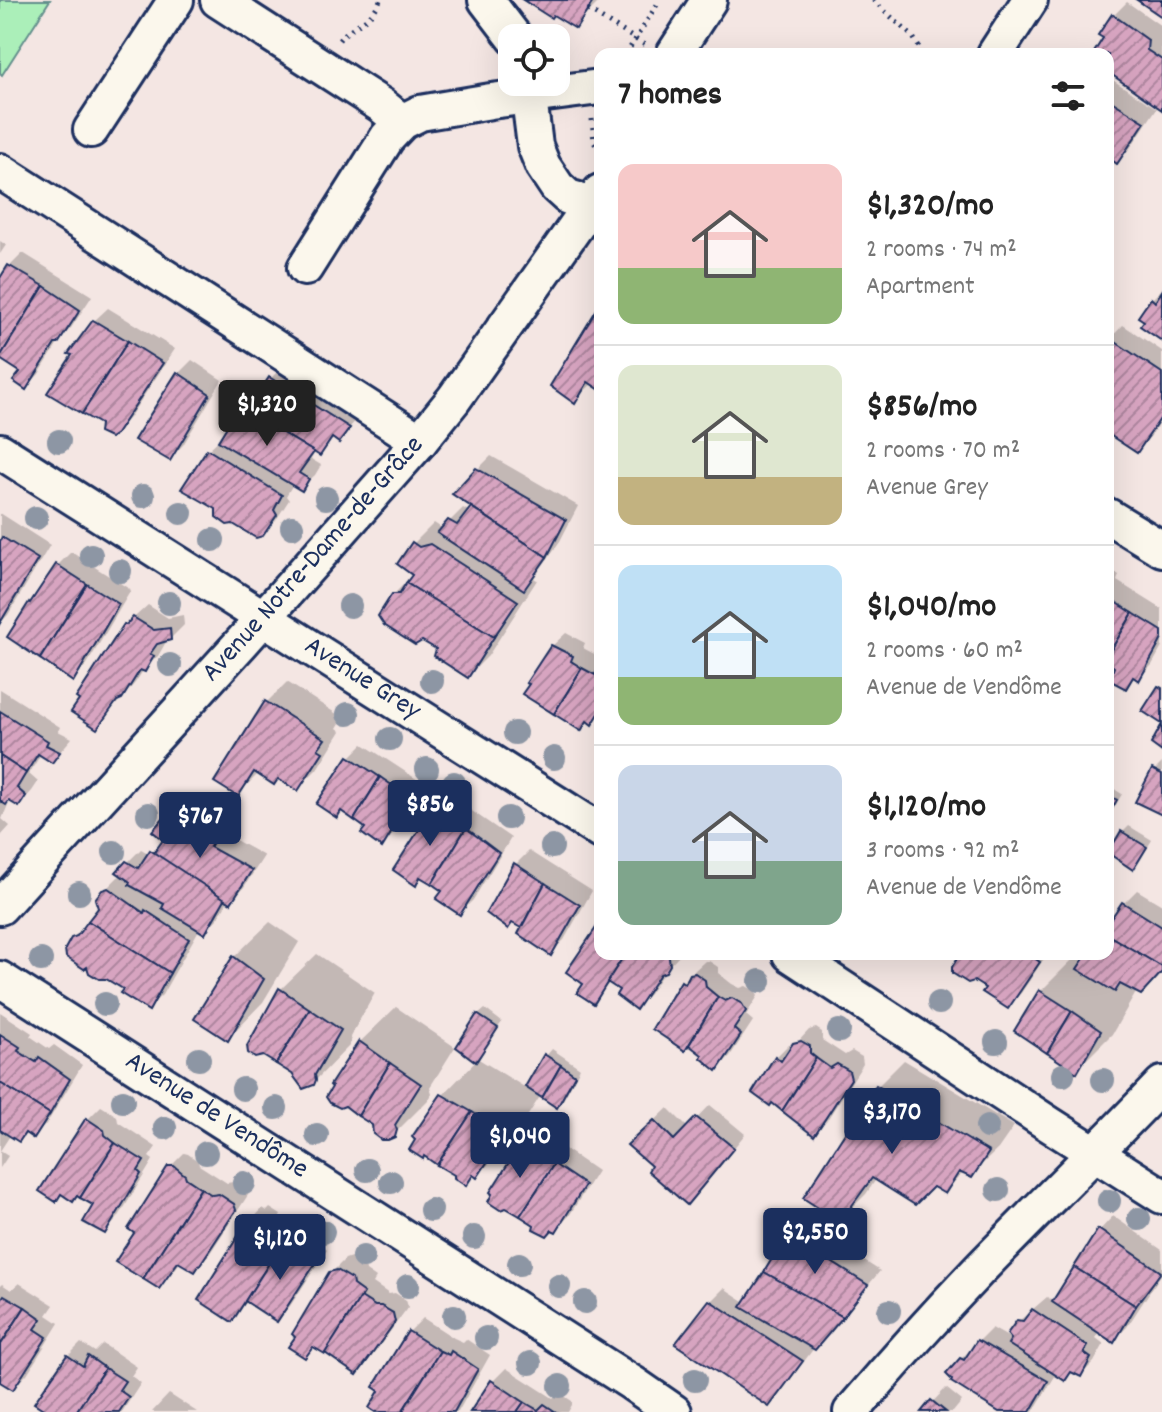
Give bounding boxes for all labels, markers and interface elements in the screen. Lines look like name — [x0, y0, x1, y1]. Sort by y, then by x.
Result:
map controls — [498, 24, 570, 96]
button: locate — [498, 24, 570, 96]
text: 7 homes — [618, 72, 722, 121]
icon: filters — [1046, 74, 1090, 118]
text: $1,320/mo — [866, 183, 994, 232]
icon: home — [682, 196, 778, 292]
text: 2 rooms · 74 m² — [866, 232, 1017, 269]
text: Apartment — [866, 269, 975, 306]
pin: $1,320 — [202, 380, 332, 448]
text: $856/mo — [866, 384, 977, 433]
text: $1,320 — [237, 387, 297, 424]
icon: home — [682, 397, 778, 493]
street label: Avenue Notre-Dame-de-Grâce — [194, 428, 435, 692]
text: 2 rooms · 70 m² — [866, 433, 1020, 470]
text: Avenue Grey — [866, 470, 988, 507]
text: $1,040/mo — [866, 584, 997, 633]
icon: home — [682, 597, 778, 693]
street label: Avenue Grey — [295, 628, 428, 732]
text: 2 rooms · 60 m² — [866, 633, 1023, 670]
text: Avenue de Vendôme — [866, 670, 1062, 707]
pin: $856 — [383, 780, 477, 848]
text: $1,120/mo — [866, 784, 986, 833]
text: $856 — [406, 787, 454, 824]
pin: $767 — [153, 792, 247, 860]
icon: home — [682, 797, 778, 893]
text: $767 — [177, 799, 223, 836]
text: 3 rooms · 92 m² — [866, 833, 1020, 870]
text: Avenue de Vendôme — [866, 870, 1062, 907]
street label: Avenue de Vendôme — [116, 1043, 315, 1191]
pin: $3,170 — [827, 1088, 957, 1156]
text: $3,170 — [862, 1095, 922, 1132]
pin: $1,040 — [455, 1112, 585, 1180]
text: $1,040 — [489, 1119, 551, 1156]
pin: $2,550 — [750, 1208, 880, 1276]
pin: $1,120 — [215, 1214, 345, 1282]
text: $2,550 — [781, 1215, 849, 1252]
text: $1,120 — [252, 1221, 308, 1258]

